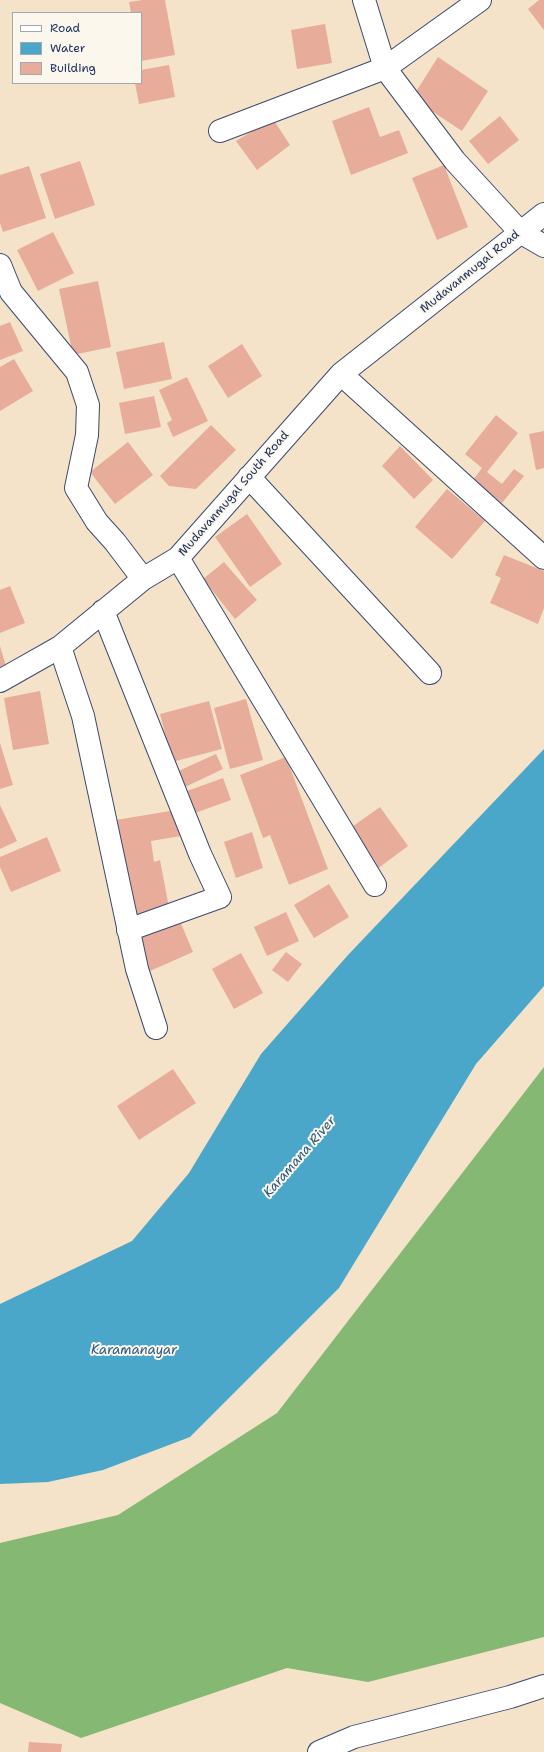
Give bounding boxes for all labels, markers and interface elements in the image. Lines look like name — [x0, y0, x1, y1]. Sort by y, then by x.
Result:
legend — [12, 12, 142, 84]
text: Road — [50, 20, 80, 36]
text: Water — [50, 40, 85, 56]
text: Building — [50, 60, 96, 76]
street label: Mudavanmugal Road — [417, 227, 523, 317]
street label: Mudavanmugal South Road — [176, 429, 292, 559]
water label: Karamana River — [261, 1113, 339, 1201]
water label: Karamanayar — [91, 1343, 177, 1359]

